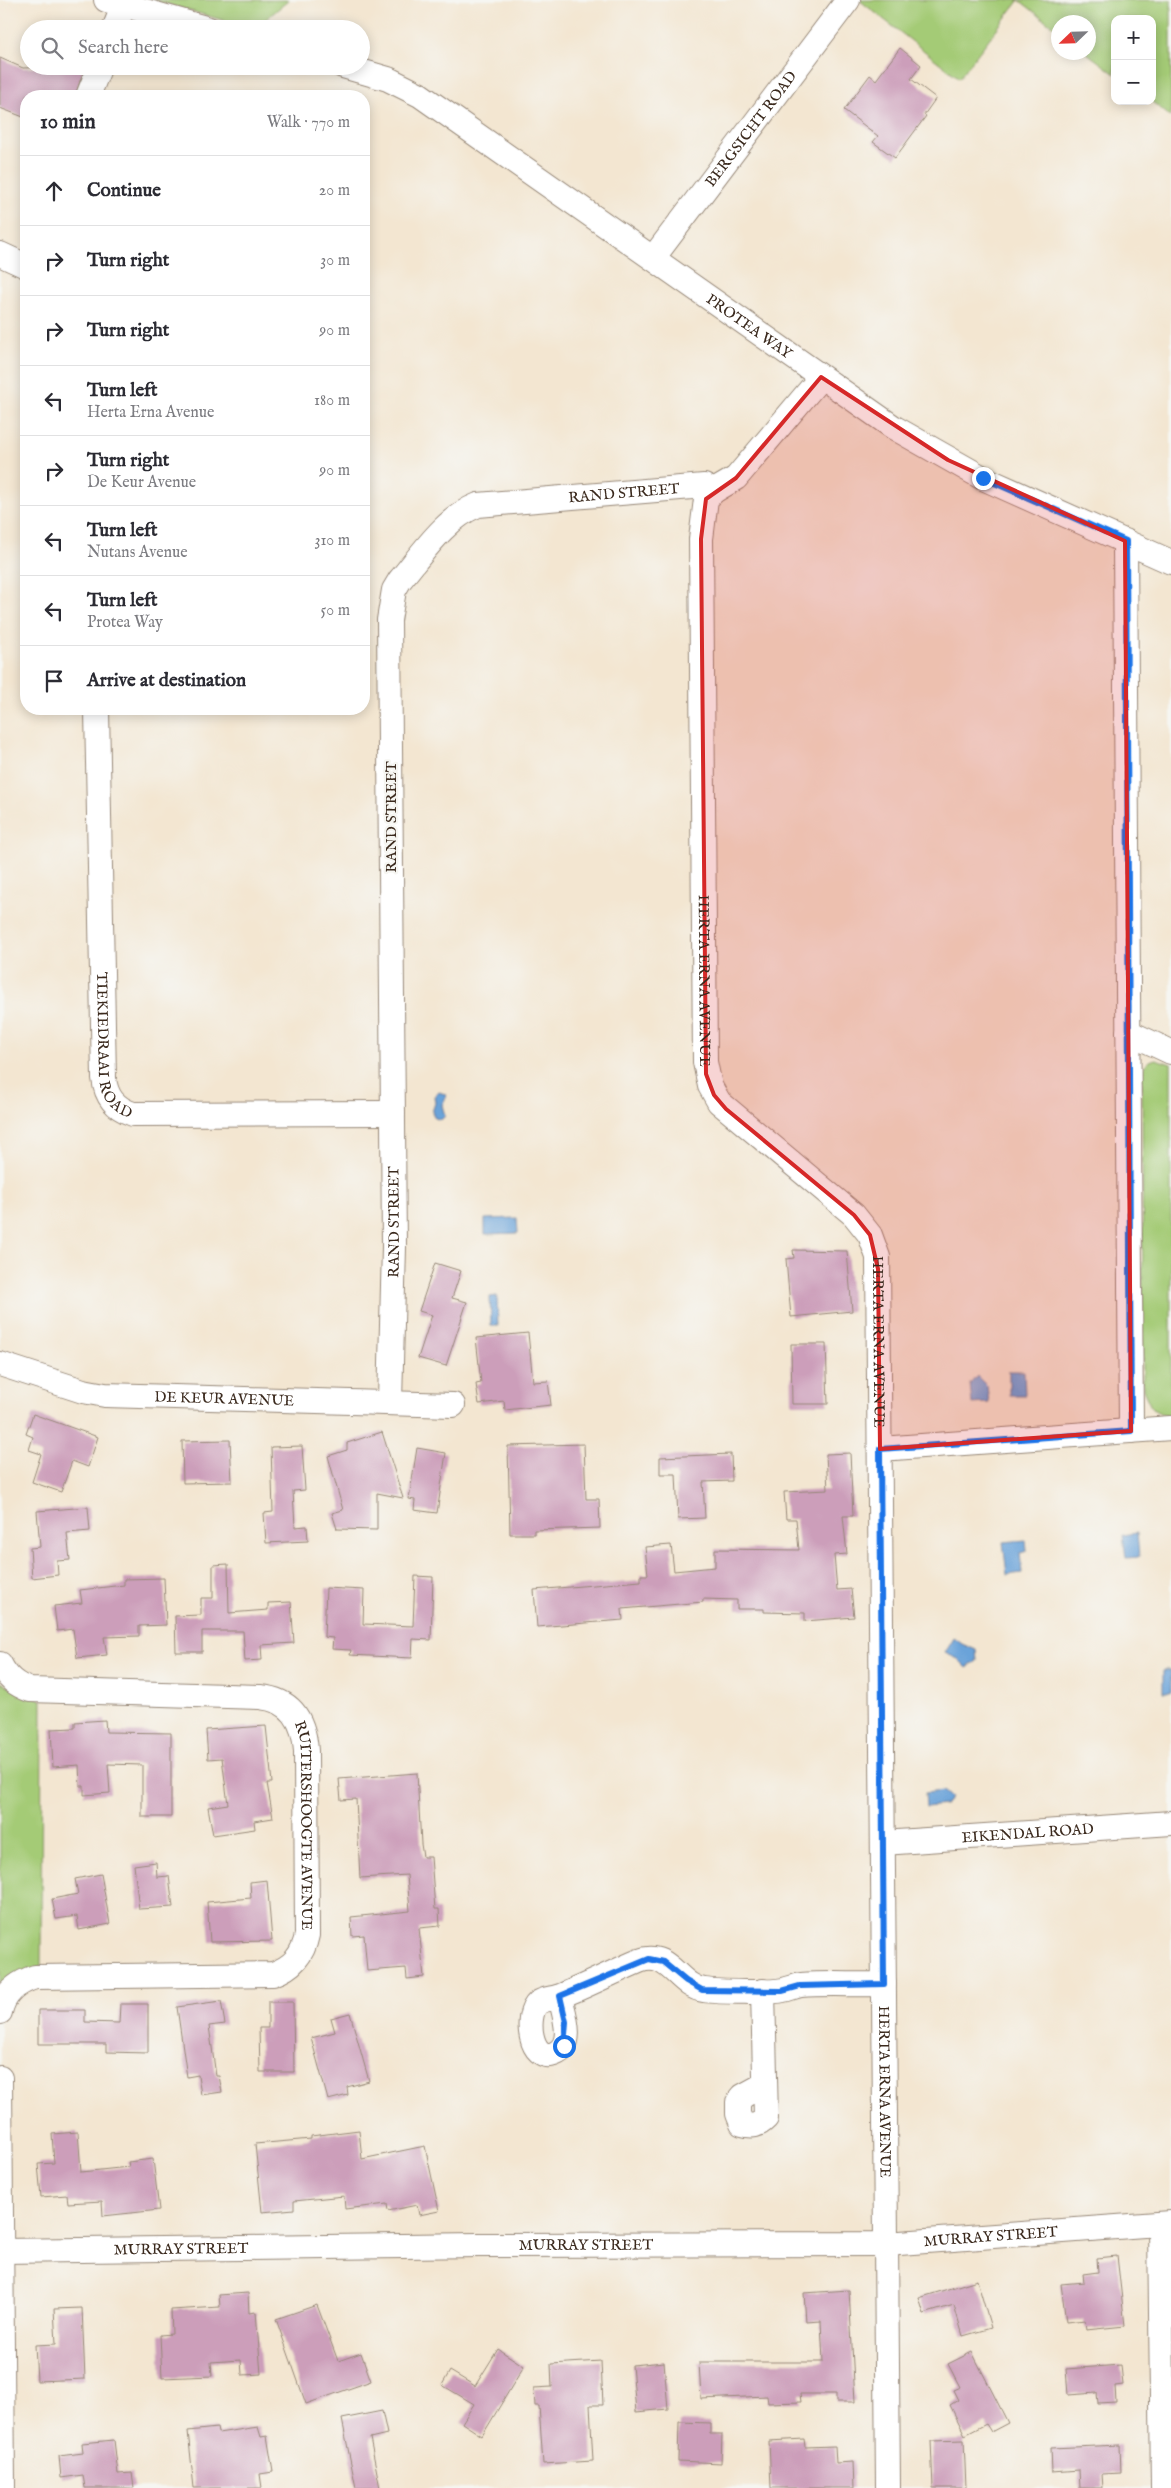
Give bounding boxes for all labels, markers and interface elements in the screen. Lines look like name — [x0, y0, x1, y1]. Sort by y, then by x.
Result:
north arrow — [1051, 15, 1096, 60]
map controls — [1111, 15, 1156, 105]
button: + — [1111, 15, 1156, 60]
search box — [20, 20, 370, 75]
icon: search — [38, 34, 66, 62]
text: Search here — [78, 36, 169, 60]
button: − — [1111, 60, 1156, 105]
street label: BERGSICHT ROAD — [701, 67, 801, 191]
text: 10 min — [40, 109, 96, 136]
text: Walk · 770 m — [267, 113, 350, 133]
icon: ahead — [40, 177, 68, 205]
text: Continue — [87, 179, 161, 203]
text: 20 m — [319, 181, 350, 201]
icon: right — [40, 247, 68, 275]
text: Turn right — [87, 249, 169, 273]
text: 30 m — [320, 251, 350, 271]
street label: PROTEA WAY — [703, 289, 797, 363]
icon: right — [40, 317, 68, 345]
text: Turn right — [87, 319, 169, 343]
text: 90 m — [319, 321, 350, 341]
text: Turn left — [87, 379, 158, 403]
icon: left — [40, 387, 68, 415]
text: 180 m — [314, 391, 350, 411]
text: Herta Erna Avenue — [87, 403, 214, 423]
text: Turn right — [87, 449, 169, 473]
icon: right — [40, 457, 68, 485]
text: 90 m — [319, 461, 350, 481]
route end — [972, 467, 995, 490]
text: De Keur Avenue — [87, 473, 196, 493]
street label: RAND STREET — [568, 479, 680, 507]
text: Turn left — [87, 519, 158, 543]
icon: left — [40, 527, 68, 555]
text: 310 m — [314, 531, 350, 551]
text: Nutans Avenue — [87, 543, 188, 563]
text: Turn left — [87, 589, 158, 613]
icon: left — [40, 597, 68, 625]
text: 50 m — [321, 601, 350, 621]
text: Protea Way — [87, 613, 163, 633]
icon: arrive — [40, 667, 68, 695]
text: Arrive at destination — [87, 669, 246, 693]
street label: RAND STREET — [382, 761, 401, 873]
street label: HERTA ERNA AVENUE — [694, 895, 715, 1067]
street label: TIEKIEDRAAI ROAD — [92, 972, 136, 1122]
street label: RAND STREET — [384, 1166, 404, 1278]
street label: HERTA ERNA AVENUE — [868, 1256, 889, 1428]
street label: DE KEUR AVENUE — [154, 1387, 294, 1410]
street label: RUITERSHOOGTE AVENUE — [290, 1718, 316, 1930]
street label: EIKENDAL ROAD — [961, 1819, 1094, 1847]
street label: HERTA ERNA AVENUE — [875, 2006, 895, 2178]
route start — [553, 2035, 576, 2058]
street label: MURRAY STREET — [923, 2222, 1059, 2251]
street label: MURRAY STREET — [519, 2235, 653, 2254]
street label: MURRAY STREET — [114, 2238, 248, 2259]

